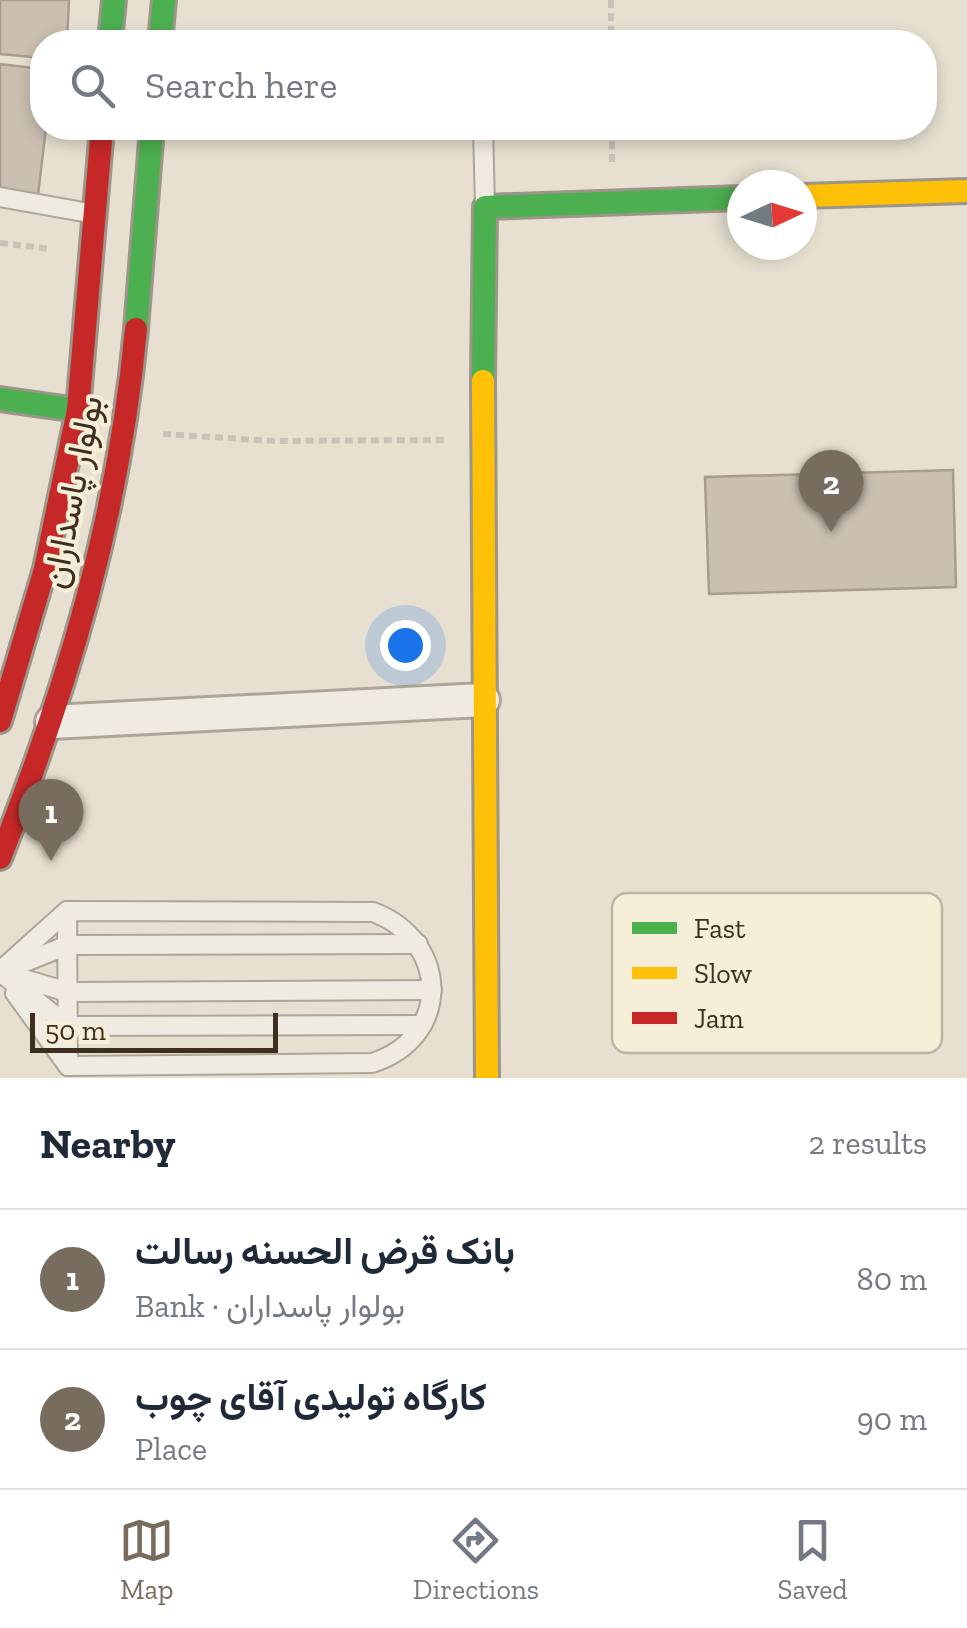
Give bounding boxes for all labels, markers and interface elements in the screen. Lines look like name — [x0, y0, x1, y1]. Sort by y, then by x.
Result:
search box — [30, 30, 937, 140]
icon: search — [65, 58, 120, 113]
text: Search here — [145, 62, 337, 108]
north arrow — [727, 170, 817, 260]
street label: بولوار پاسداران — [33, 392, 114, 592]
pin: 2 — [798, 450, 864, 532]
your location — [380, 620, 431, 671]
pin: 1 — [18, 778, 84, 861]
legend — [612, 893, 942, 1053]
text: Fast — [694, 912, 746, 945]
text: Slow — [694, 957, 752, 990]
text: Jam — [694, 1002, 744, 1035]
scale bar — [30, 1008, 278, 1052]
text: 50 m — [45, 1014, 106, 1047]
text: Nearby — [40, 1118, 176, 1169]
text: 2 results — [808, 1124, 927, 1162]
text: بانک قرض الحسنه رسالت — [135, 1228, 515, 1274]
text: 1 — [66, 1260, 79, 1298]
text: 80 m — [856, 1260, 927, 1298]
text: Bank · بولوار پاسداران — [135, 1287, 405, 1325]
text: کارگاه تولیدی آقای چوب — [135, 1374, 487, 1420]
text: 2 — [64, 1400, 81, 1438]
text: 90 m — [857, 1400, 927, 1438]
text: Place — [135, 1430, 207, 1468]
tab: Map — [119, 1513, 174, 1606]
tab: Directions — [413, 1513, 539, 1606]
tab: Saved — [778, 1513, 848, 1606]

